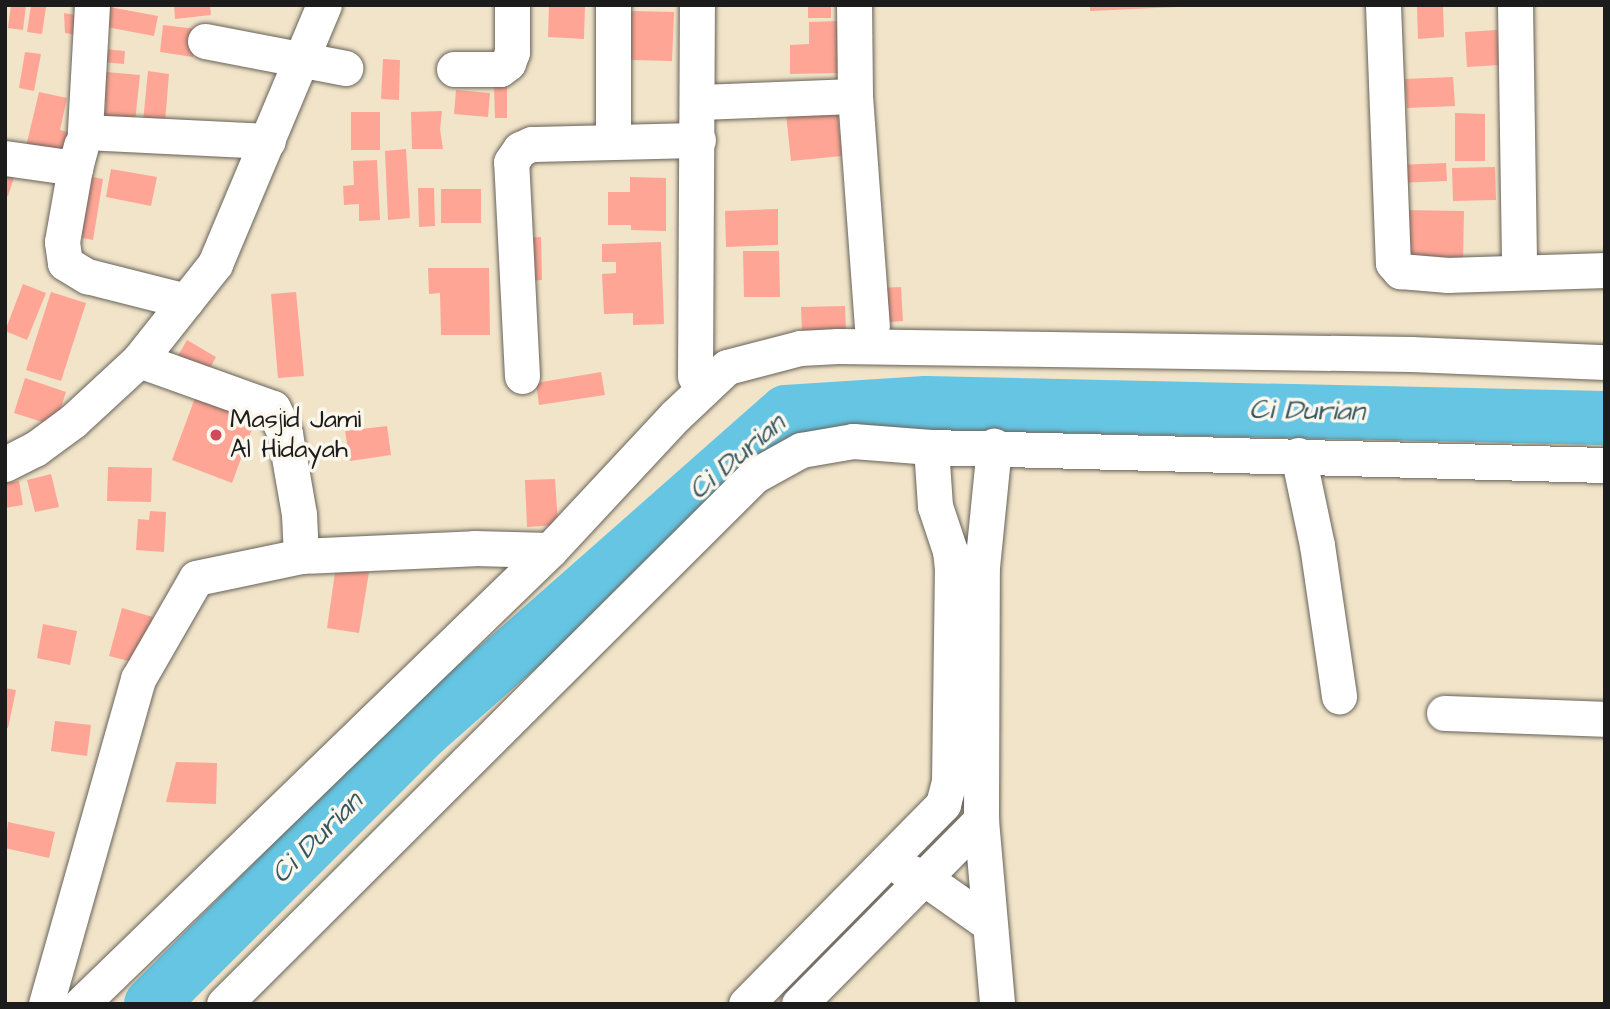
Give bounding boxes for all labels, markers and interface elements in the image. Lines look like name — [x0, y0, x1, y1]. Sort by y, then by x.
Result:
water label: Ci Durian — [1249, 393, 1365, 429]
place label: Masjid Jami Al Hidayah — [230, 404, 361, 466]
water label: Ci Durian — [682, 407, 792, 507]
marker: Masjid Jami Al Hidayah — [208, 427, 224, 443]
water label: Ci Durian — [264, 785, 370, 891]

